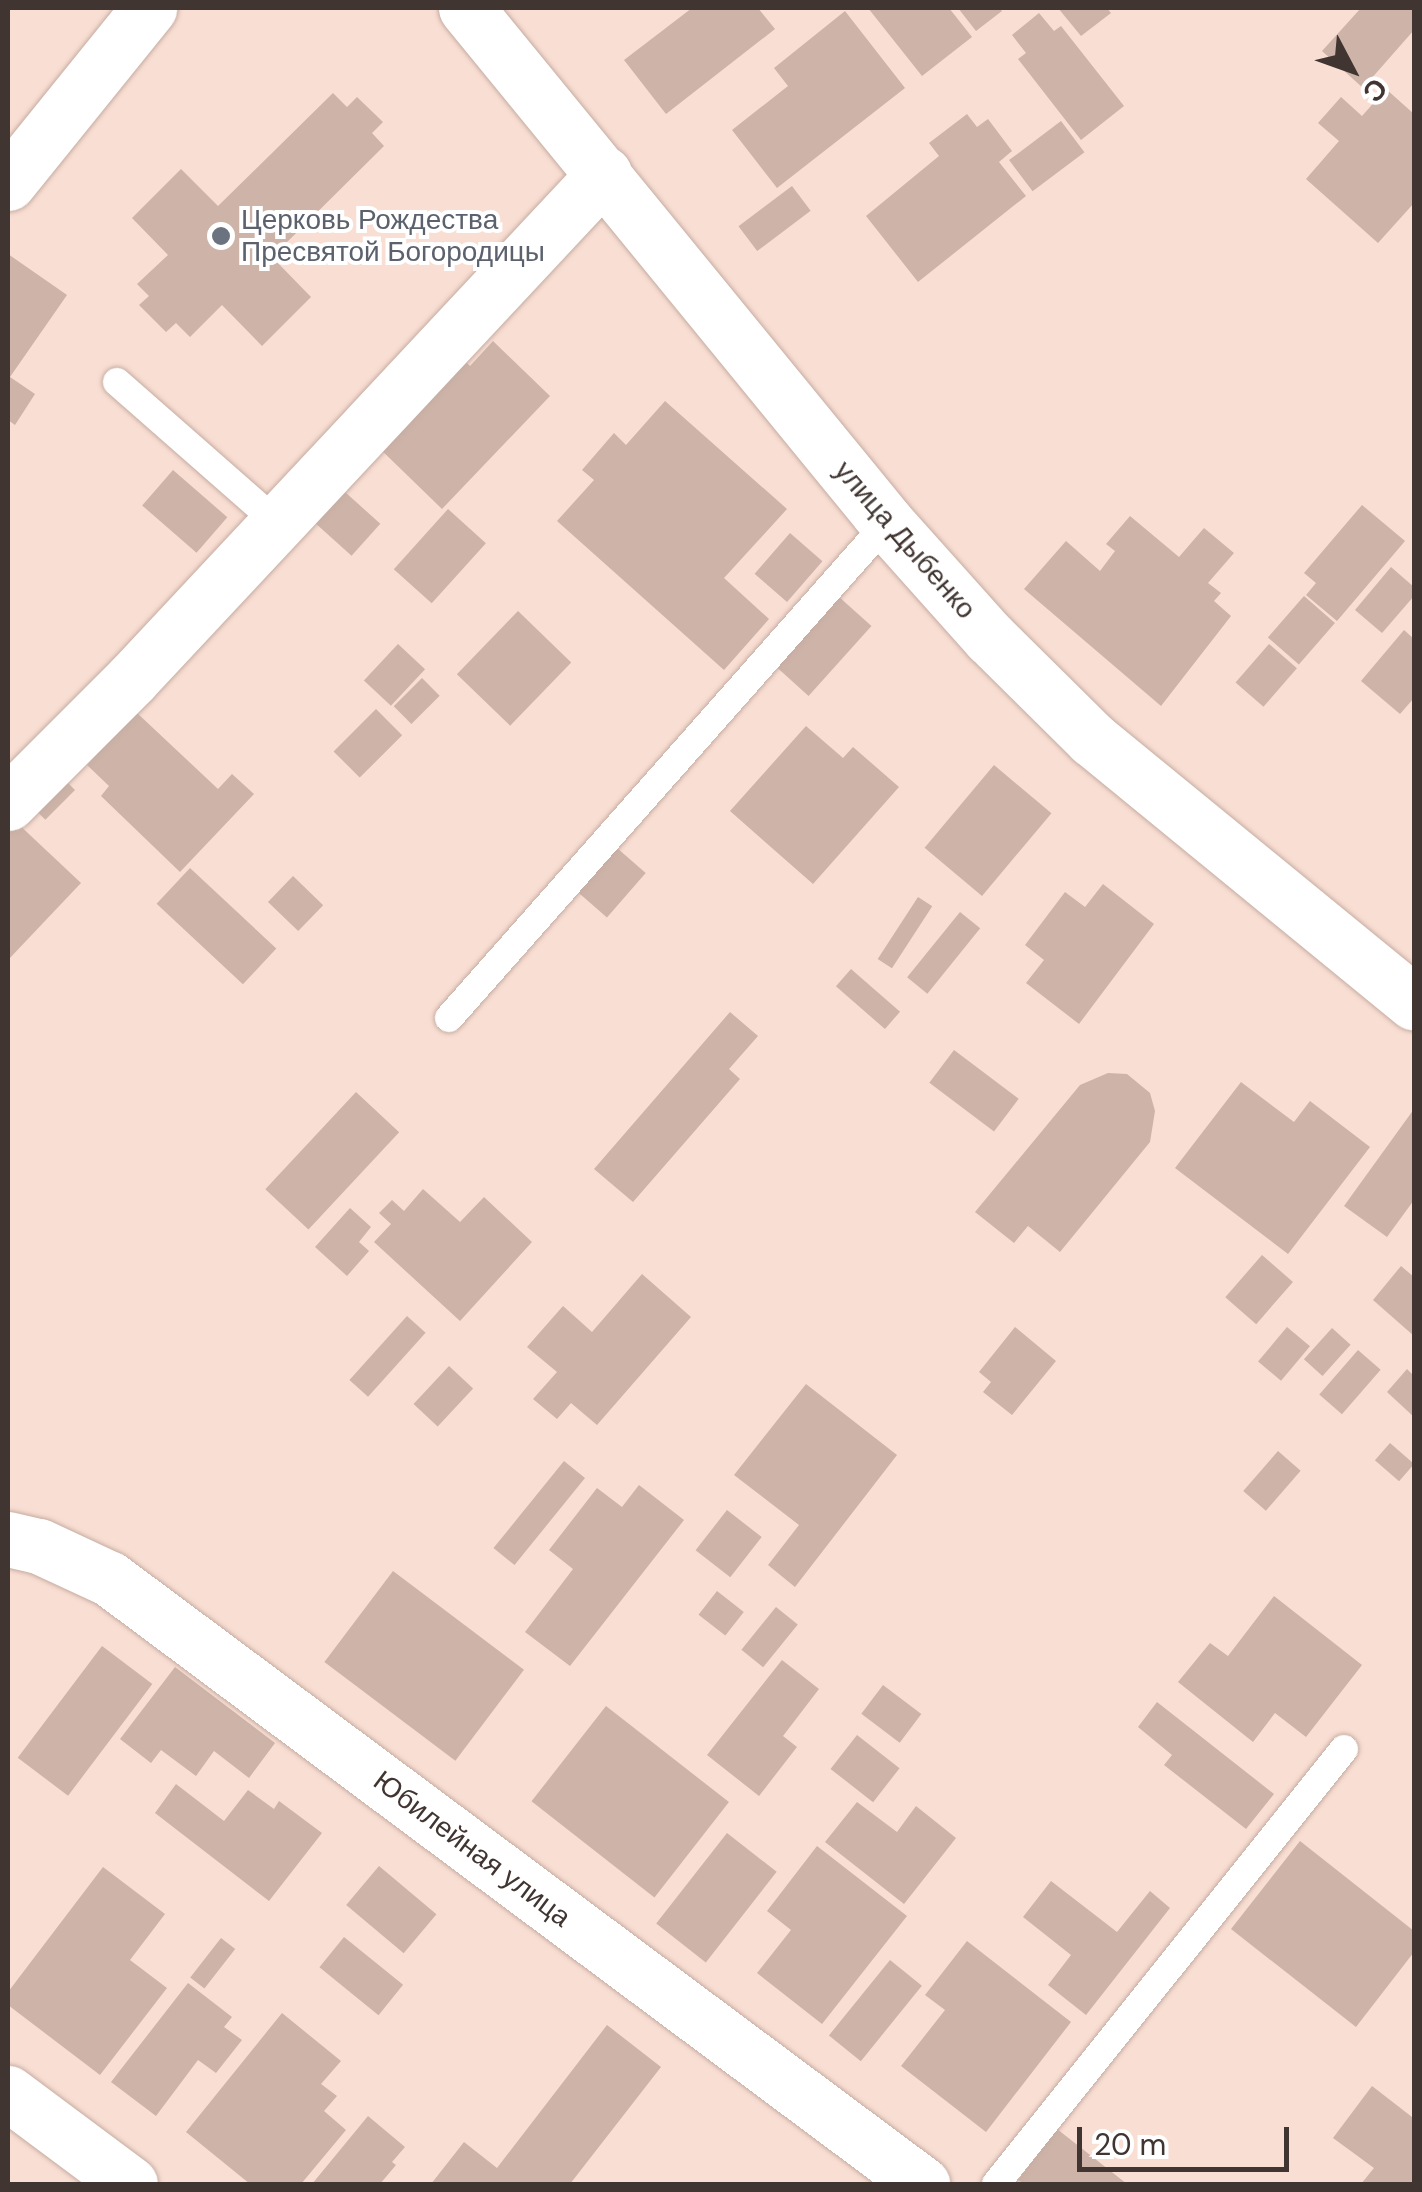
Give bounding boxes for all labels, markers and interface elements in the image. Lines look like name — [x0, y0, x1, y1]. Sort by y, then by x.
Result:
north arrow — [1302, 20, 1402, 120]
text: С — [1354, 70, 1396, 110]
place label: Церковь Рождества Пресвятой Богородицы — [241, 203, 545, 269]
marker: Церковь Рождества Пресвятой Богородицы — [210, 225, 232, 247]
street label: улица Дыбенко — [827, 454, 983, 626]
street label: Юбилейная улица — [367, 1764, 577, 1934]
scale bar — [1082, 2107, 1294, 2169]
text: 20 m — [1094, 2125, 1166, 2164]

